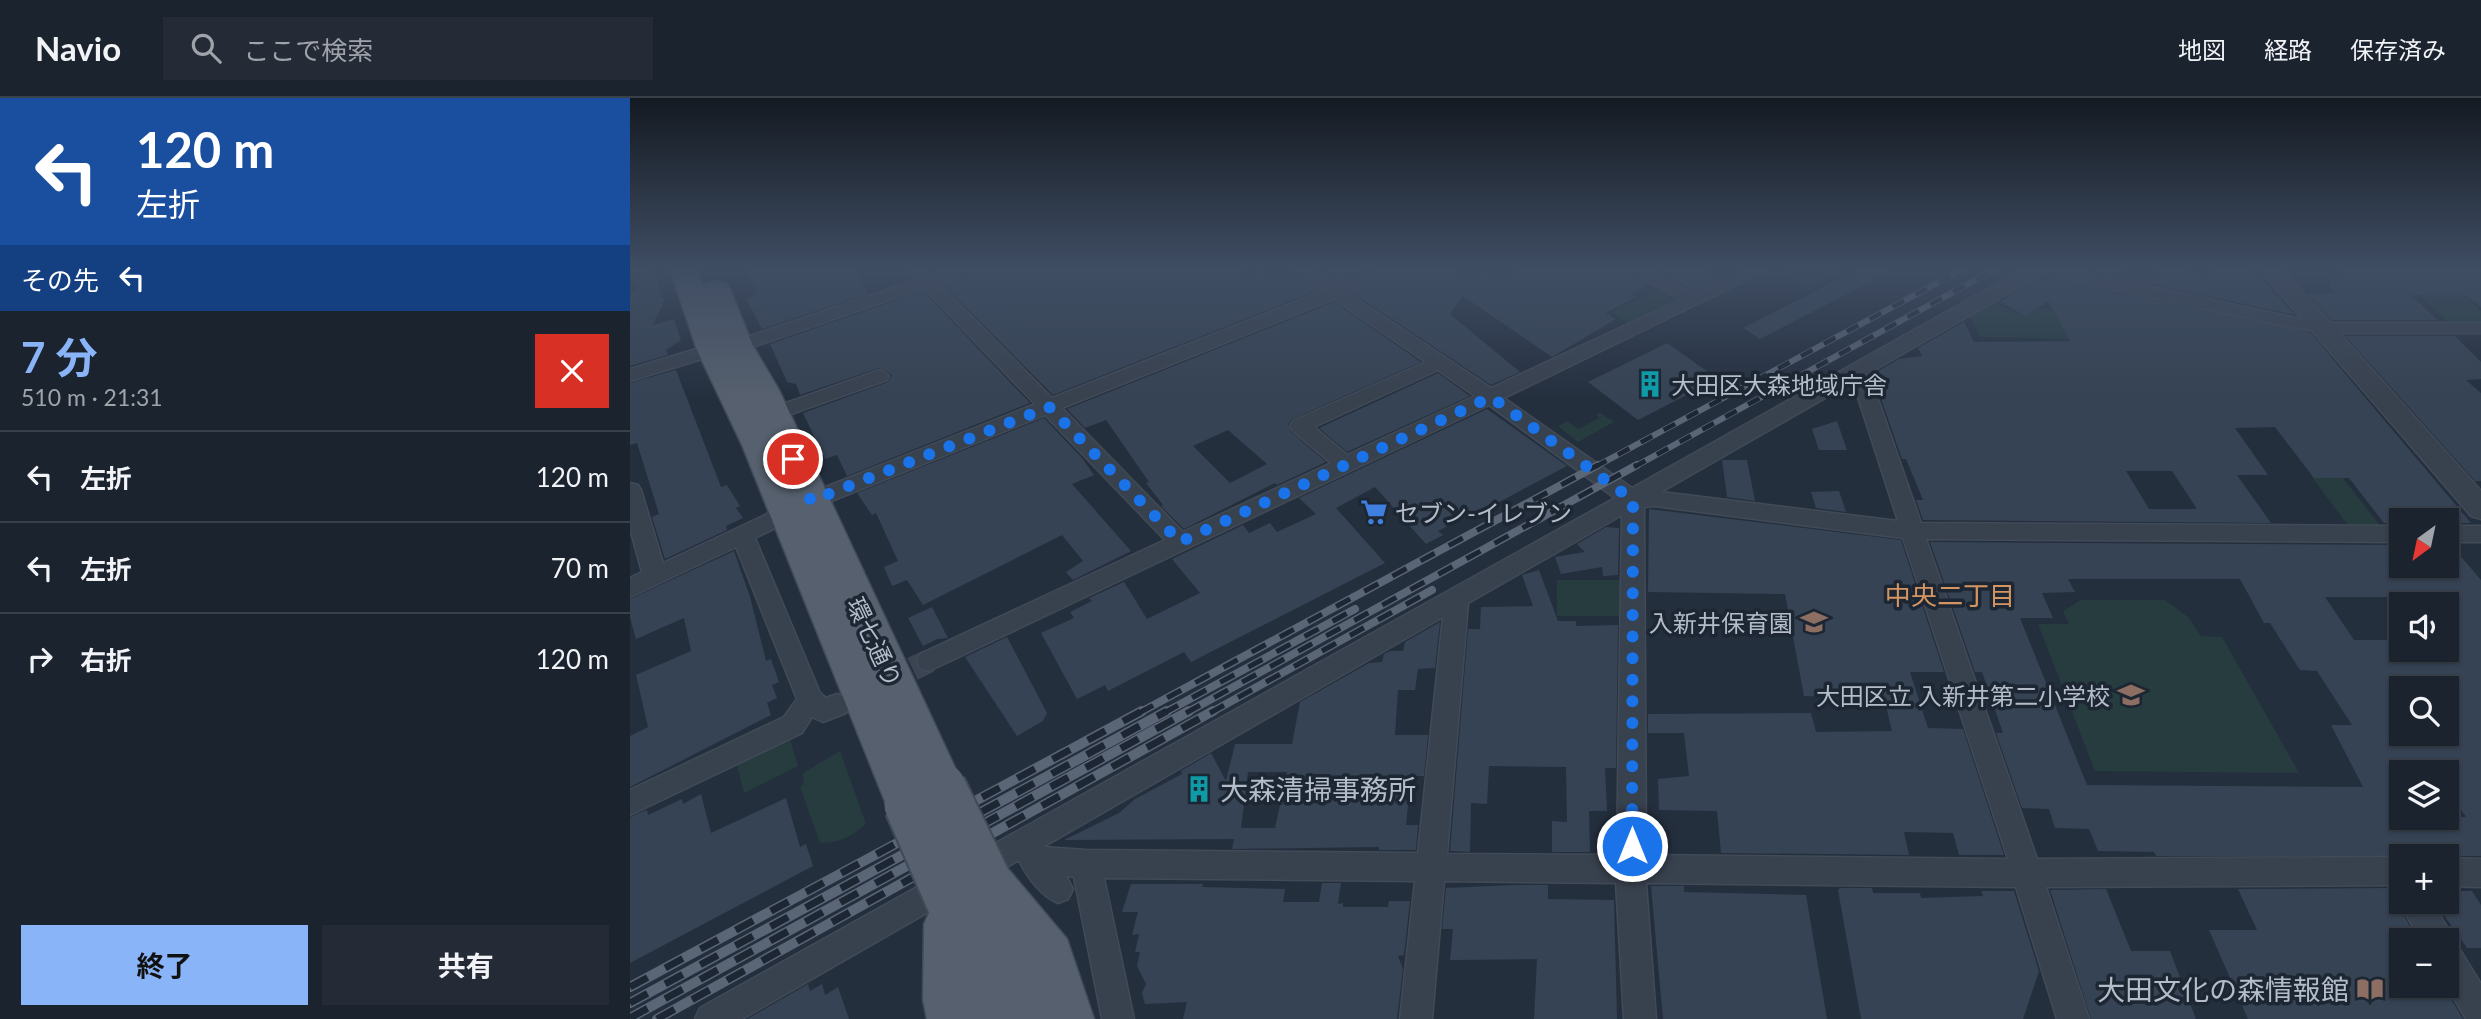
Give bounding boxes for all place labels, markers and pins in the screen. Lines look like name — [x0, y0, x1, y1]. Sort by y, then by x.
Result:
building icon: 大田区大森地域庁舎 — [1635, 369, 1665, 399]
place label: 大田区大森地域庁舎 — [1671, 370, 1887, 399]
pin — [763, 429, 823, 489]
supermarket icon: セブン-イレブン — [1359, 497, 1389, 527]
place label: セブン-イレブン — [1395, 498, 1572, 527]
school or university icon: 入新井保育園 — [1799, 607, 1829, 637]
place label: 入新井保育園 — [1649, 608, 1793, 637]
school or university icon: 大田区立 入新井第二小学校 — [2116, 680, 2146, 710]
place label: 大田区立 入新井第二小学校 — [1816, 681, 2110, 710]
place label: 大森清掃事務所 — [1220, 772, 1416, 806]
building icon: 大森清掃事務所 — [1184, 774, 1214, 804]
place label: 大田文化の森情報館 — [2097, 972, 2349, 1006]
library icon: 大田文化の森情報館 — [2355, 974, 2385, 1004]

